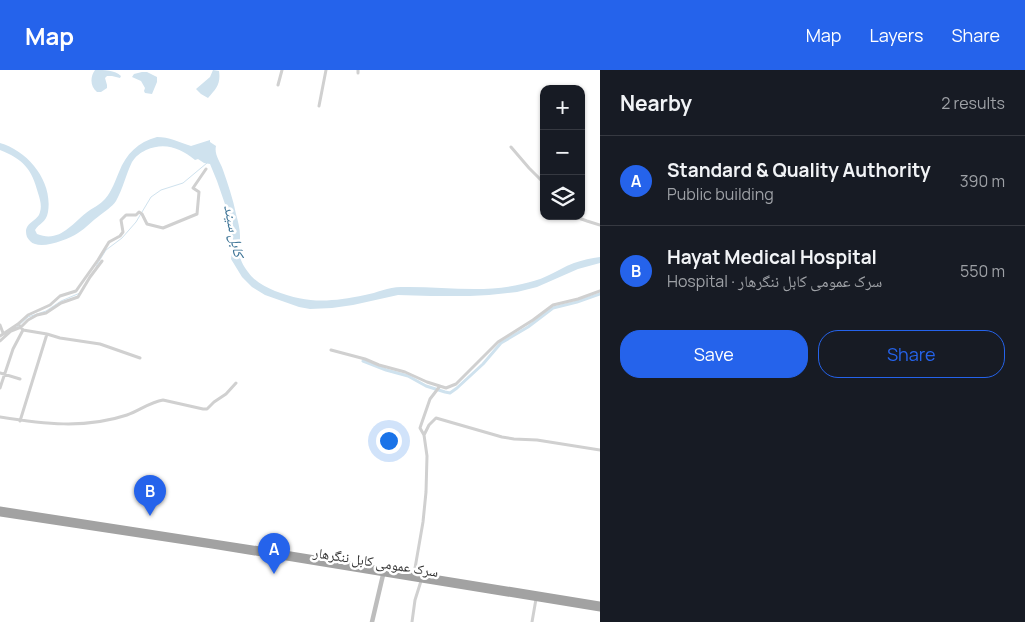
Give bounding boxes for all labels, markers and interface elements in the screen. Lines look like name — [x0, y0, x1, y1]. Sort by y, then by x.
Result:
text: Map — [25, 19, 74, 52]
text: Map — [806, 23, 841, 47]
text: Layers — [869, 23, 923, 47]
text: Share — [951, 23, 1000, 47]
map controls — [540, 85, 585, 220]
button: + — [540, 85, 585, 130]
text: Nearby — [620, 89, 692, 117]
text: 2 results — [941, 92, 1005, 114]
button: − — [540, 130, 585, 175]
text: Standard & Quality Authority — [667, 157, 931, 183]
text: A — [631, 170, 641, 192]
text: 390 m — [960, 170, 1005, 192]
button: layers — [540, 175, 585, 220]
text: Public building — [667, 183, 774, 205]
water label: کابل سيند — [219, 203, 250, 262]
text: Hayat Medical Hospital — [667, 244, 877, 270]
text: B — [631, 260, 641, 282]
text: 550 m — [960, 260, 1005, 282]
text: Hospital · سرک عمومی کابل ننگرهار — [667, 270, 882, 292]
button: Save — [620, 330, 808, 378]
button: Share — [818, 330, 1005, 378]
your location — [376, 428, 402, 454]
pin: B — [134, 475, 166, 516]
pin: A — [258, 533, 290, 574]
street label: سرک عمومی کابل ننگرهار — [311, 542, 440, 581]

